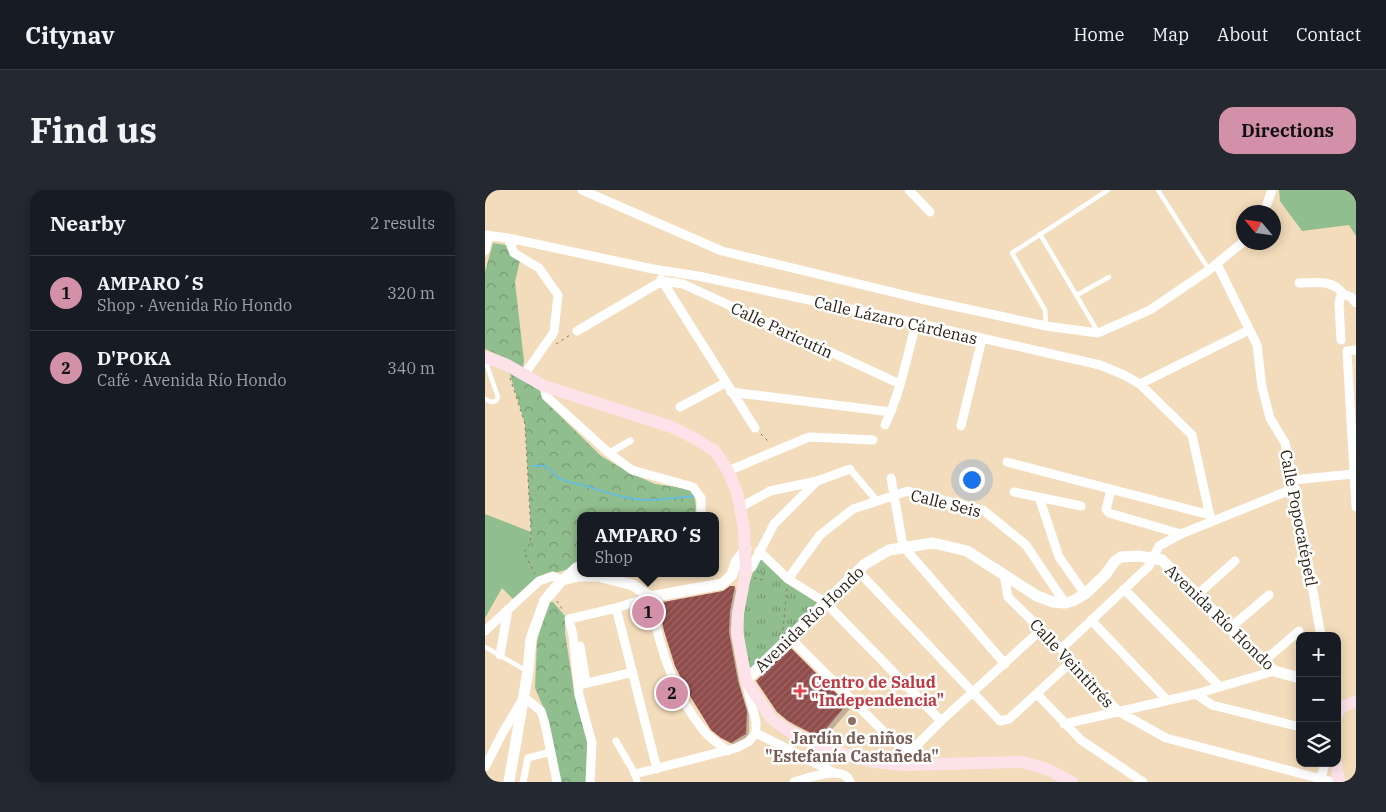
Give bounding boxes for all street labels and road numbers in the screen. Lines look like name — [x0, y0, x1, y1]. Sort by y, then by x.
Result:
street label: Calle Lázaro Cárdenas — [812, 291, 980, 349]
street label: Calle Paricutín — [728, 298, 836, 362]
street label: Calle Popocatépetl — [1276, 448, 1322, 588]
street label: Calle Seis — [909, 485, 983, 521]
street label: Avenida Río Hondo — [1161, 560, 1279, 674]
street label: Avenida Río Hondo — [750, 562, 868, 676]
street label: Calle Veintitrés — [1026, 614, 1118, 712]

